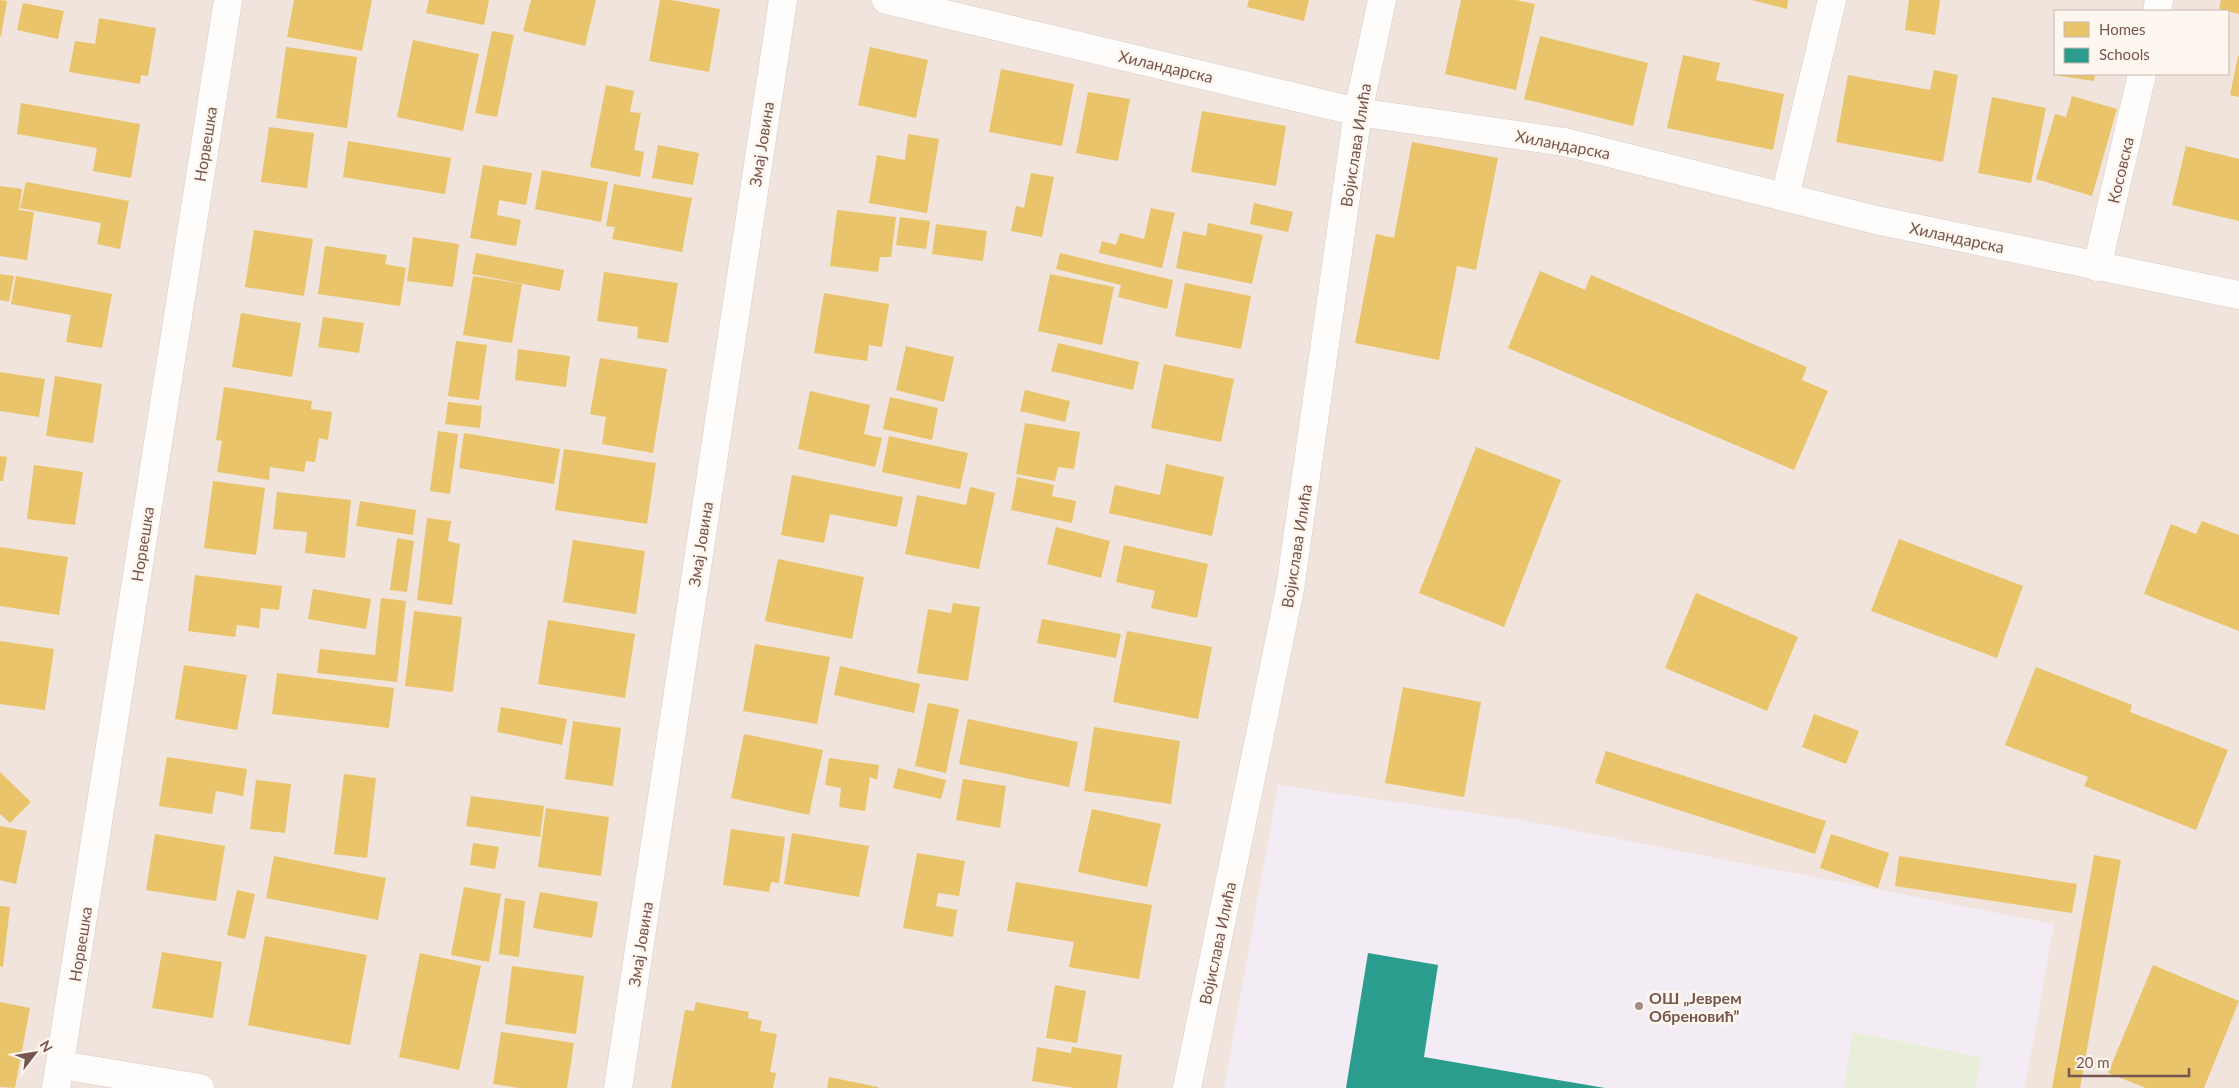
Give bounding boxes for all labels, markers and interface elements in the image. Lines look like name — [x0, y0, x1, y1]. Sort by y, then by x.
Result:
legend — [2054, 10, 2229, 75]
text: Homes — [2099, 20, 2145, 38]
text: Schools — [2099, 45, 2150, 63]
street label: Хиландарска — [1117, 46, 1215, 86]
street label: Војислава Илића — [1336, 82, 1374, 208]
street label: Змај Јовина — [745, 100, 777, 188]
street label: Норвешка — [190, 105, 220, 183]
street label: Хиландарска — [1514, 125, 1612, 163]
street label: Косовска — [2103, 135, 2137, 205]
street label: Хиландарска — [1908, 218, 2006, 256]
street label: Војислава Илића — [1277, 483, 1315, 609]
street label: Змај Јовина — [684, 500, 716, 588]
street label: Норвешка — [127, 505, 157, 583]
street label: Војислава Илића — [1195, 880, 1239, 1006]
street label: Змај Јовина — [624, 900, 656, 988]
street label: Норвешка — [65, 905, 95, 983]
place label: ОШ „Јеврем Обреновић” — [1649, 988, 1742, 1025]
marker: ОШ „Јеврем Обреновић” — [1633, 1000, 1645, 1012]
north arrow — [10, 1028, 60, 1078]
text: N — [37, 1037, 57, 1055]
scale bar — [2069, 1046, 2189, 1078]
text: 20 m — [2076, 1053, 2110, 1071]

